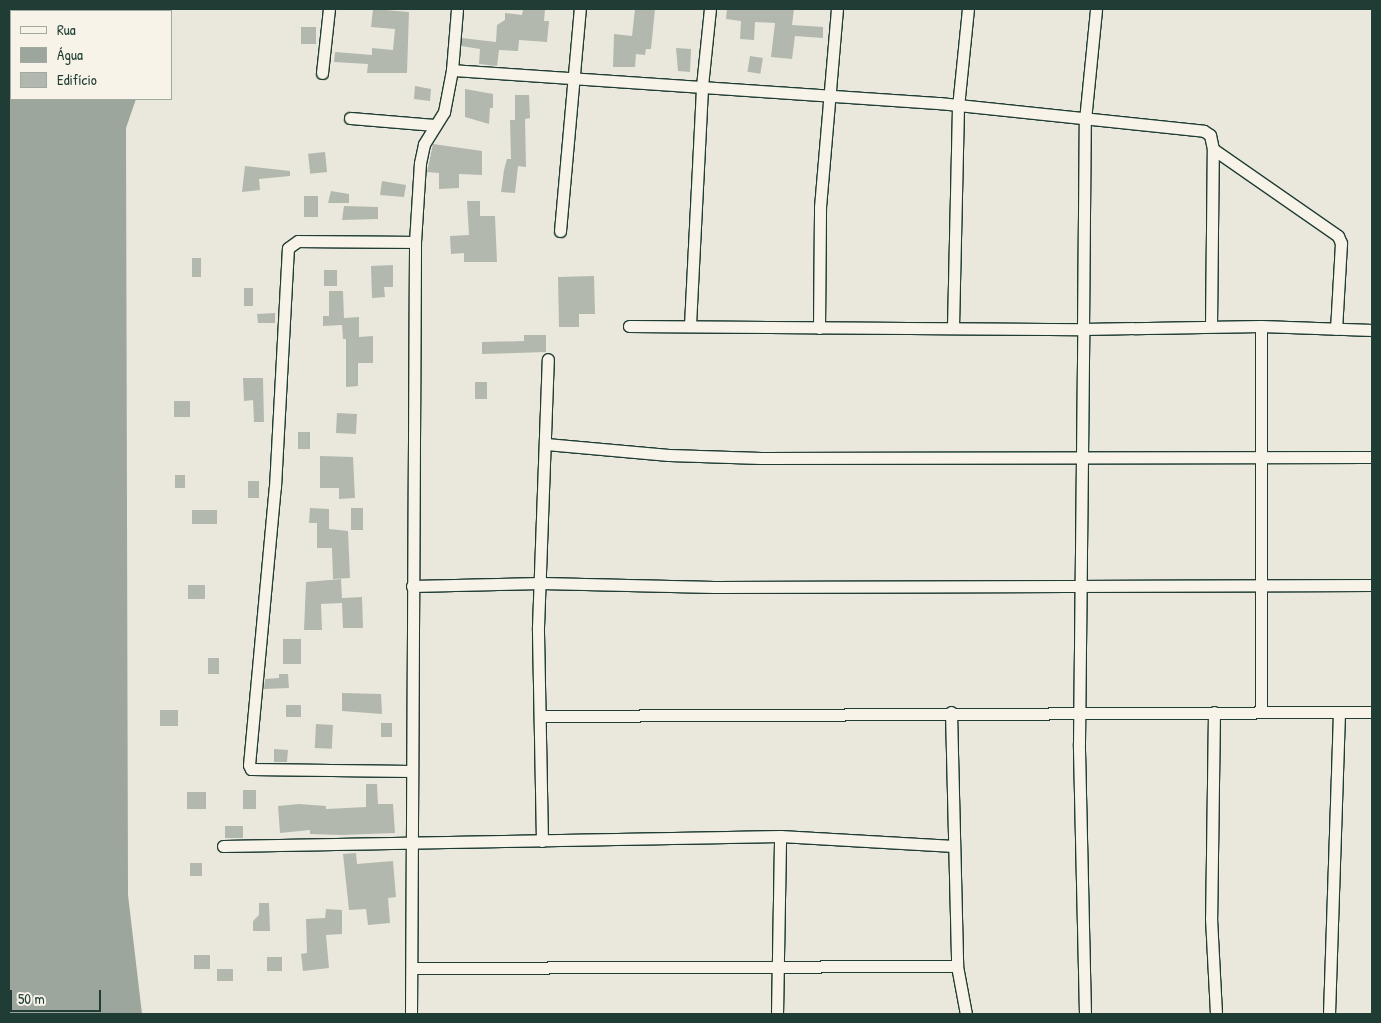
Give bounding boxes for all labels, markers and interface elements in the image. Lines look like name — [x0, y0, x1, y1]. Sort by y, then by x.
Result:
legend — [10, 10, 172, 100]
text: Rua — [57, 19, 76, 40]
text: Água — [57, 44, 83, 65]
text: Edifício — [57, 69, 97, 90]
scale bar — [12, 980, 104, 1012]
text: 50 m — [18, 988, 45, 1009]

